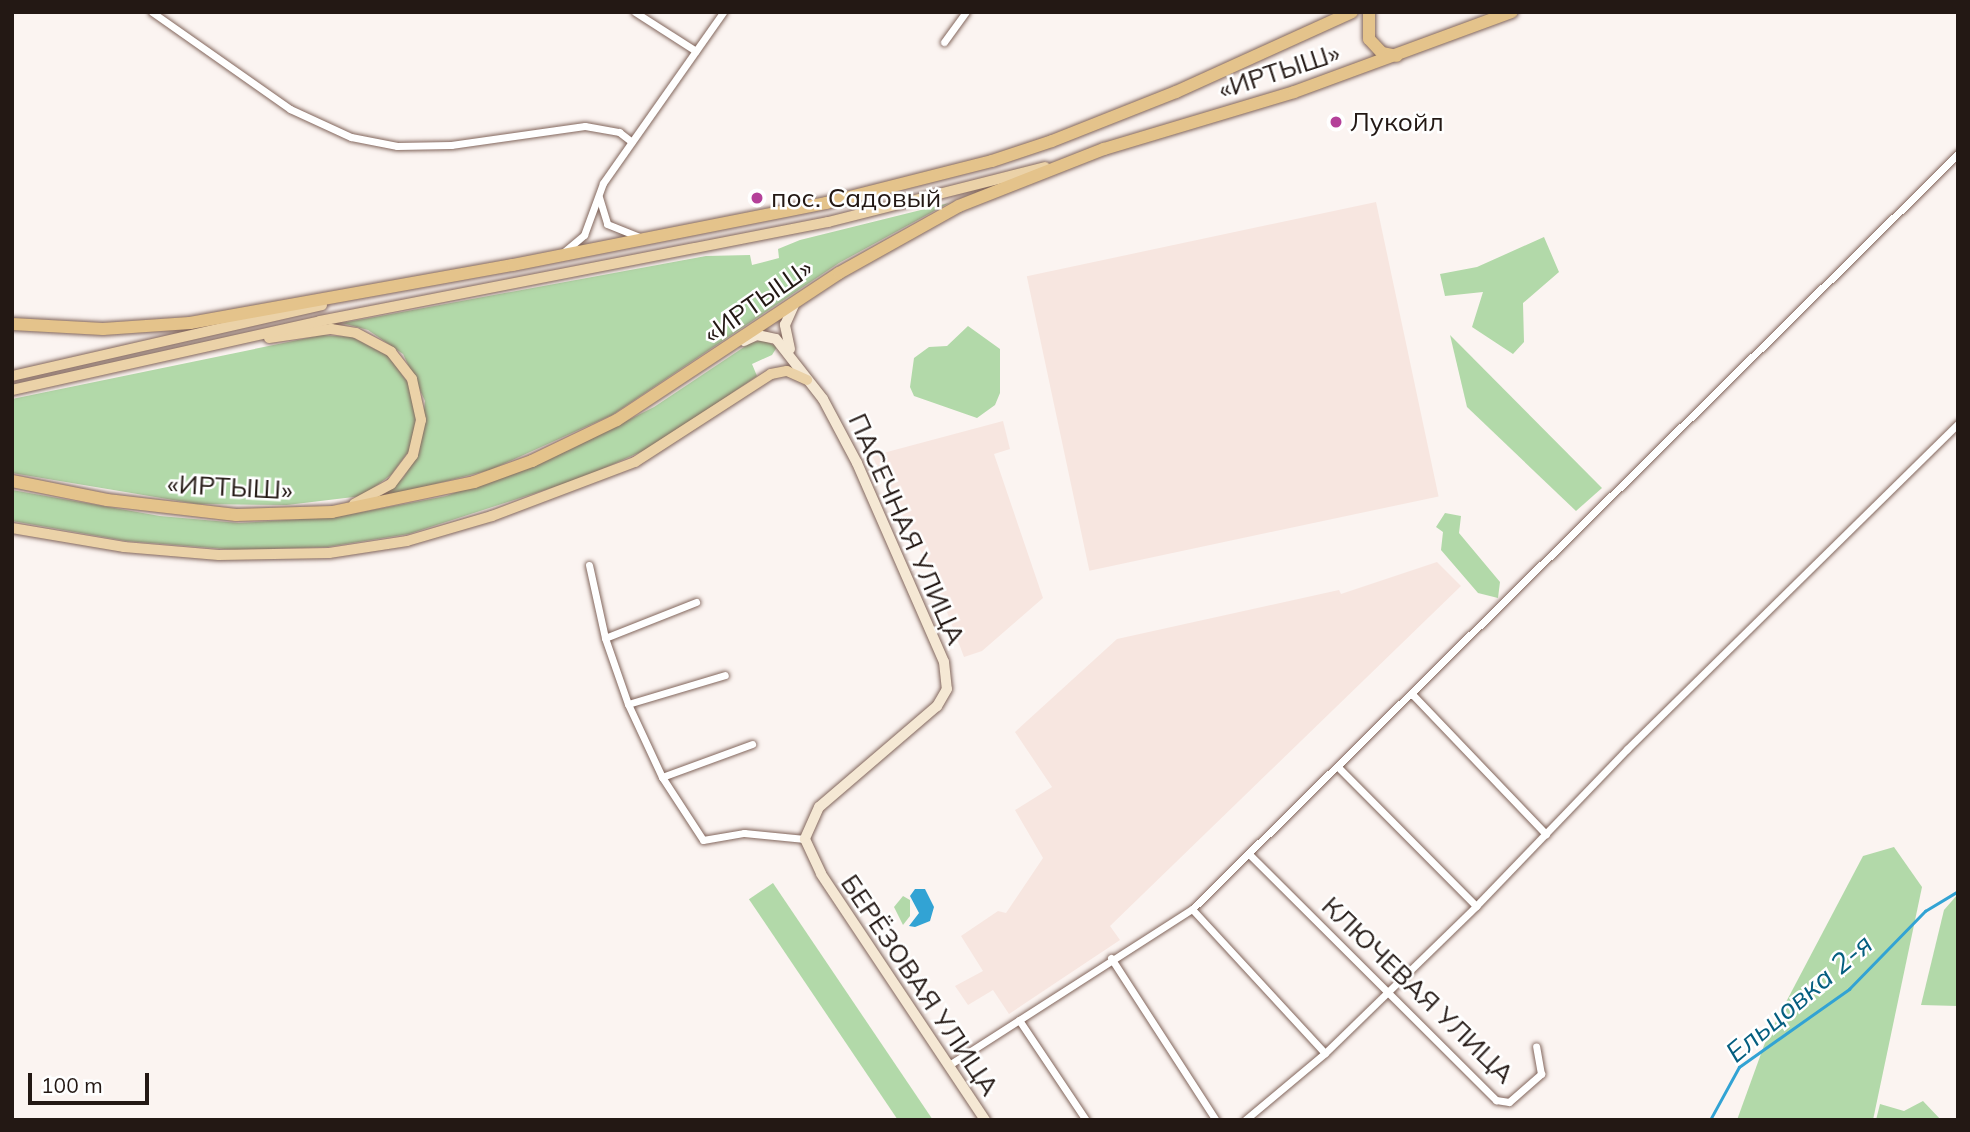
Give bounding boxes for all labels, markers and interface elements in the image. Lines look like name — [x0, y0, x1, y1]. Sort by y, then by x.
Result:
street label: «ИРТЫШ» — [1214, 37, 1344, 105]
place label: Лукойл — [1350, 106, 1444, 138]
marker: Лукойл — [1328, 114, 1344, 130]
place label: пос. Садовый — [771, 182, 941, 214]
marker: пос. Садовый — [749, 190, 765, 206]
street label: «ИРТЫШ» — [698, 252, 818, 350]
street label: ПАСЕЧНАЯ УЛИЦА — [842, 409, 972, 649]
street label: «ИРТЫШ» — [167, 468, 293, 506]
street label: БЕРЁЗОВАЯ УЛИЦА — [834, 869, 1006, 1101]
street label: КЛЮЧЕВАЯ УЛИЦА — [1315, 890, 1521, 1090]
water label: Ельцовка 2-я — [1719, 927, 1879, 1069]
scale bar — [32, 1058, 152, 1102]
text: 100 m — [41, 1072, 103, 1098]

